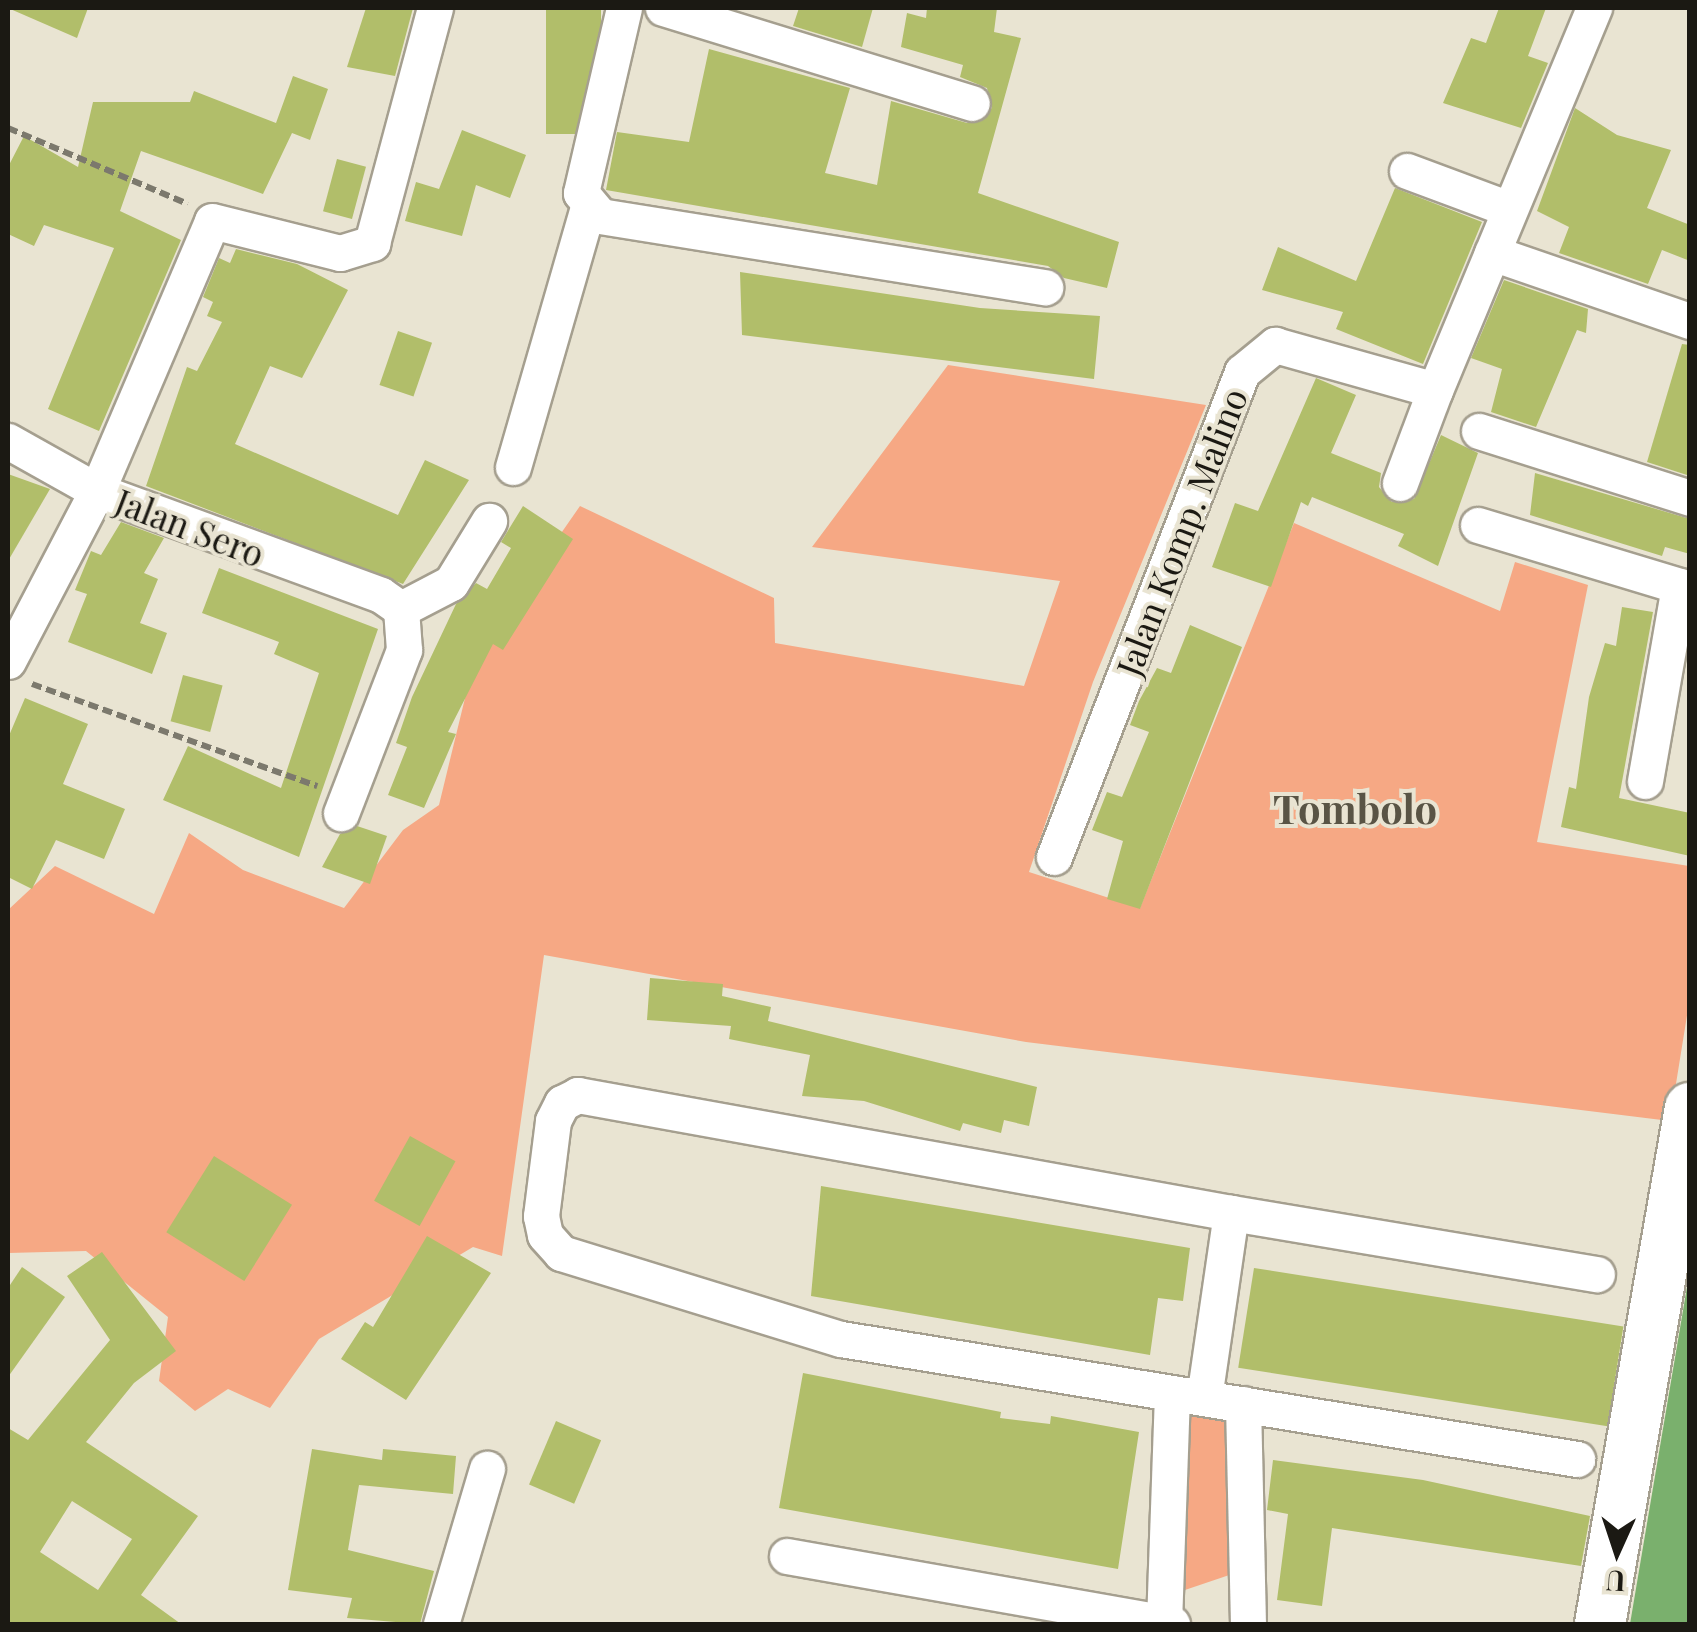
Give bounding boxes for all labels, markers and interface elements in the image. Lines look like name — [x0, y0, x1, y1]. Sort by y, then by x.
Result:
street label: Jalan Komp. Malino — [1107, 382, 1255, 682]
street label: Jalan Sero — [110, 479, 270, 575]
district label: Tombolo — [1273, 784, 1437, 832]
north arrow — [1567, 1502, 1667, 1602]
text: U — [1605, 1563, 1626, 1601]

